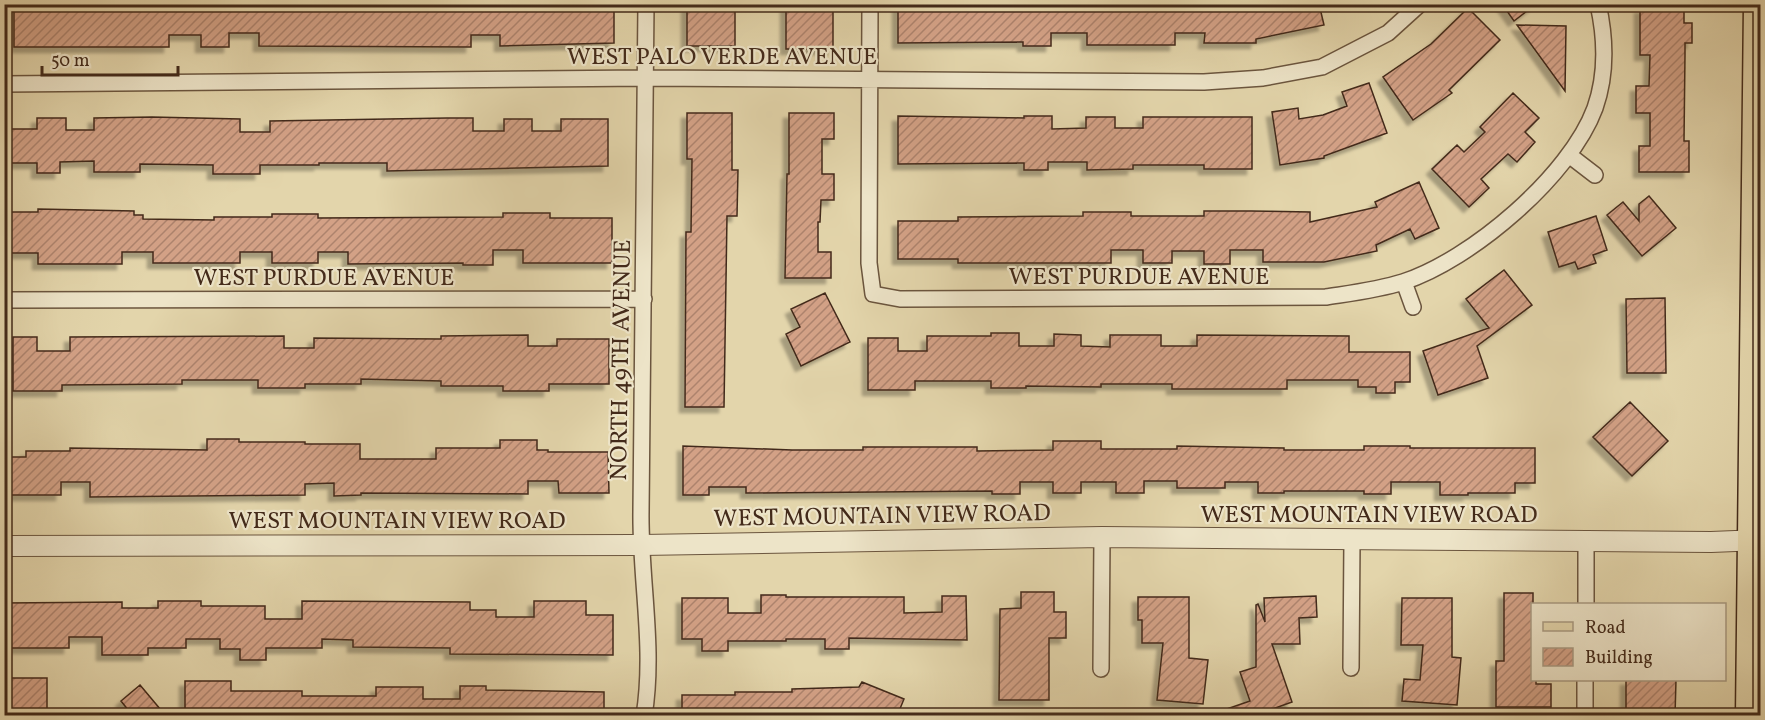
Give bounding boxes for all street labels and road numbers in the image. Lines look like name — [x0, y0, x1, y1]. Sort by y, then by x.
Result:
street label: WEST PALO VERDE AVENUE — [567, 41, 877, 75]
street label: NORTH 49TH AVENUE — [603, 239, 641, 481]
street label: WEST PURDUE AVENUE — [1008, 261, 1270, 295]
street label: WEST PURDUE AVENUE — [193, 262, 455, 296]
street label: WEST MOUNTAIN VIEW ROAD — [713, 497, 1051, 537]
street label: WEST MOUNTAIN VIEW ROAD — [1200, 499, 1538, 533]
street label: WEST MOUNTAIN VIEW ROAD — [228, 505, 566, 539]

